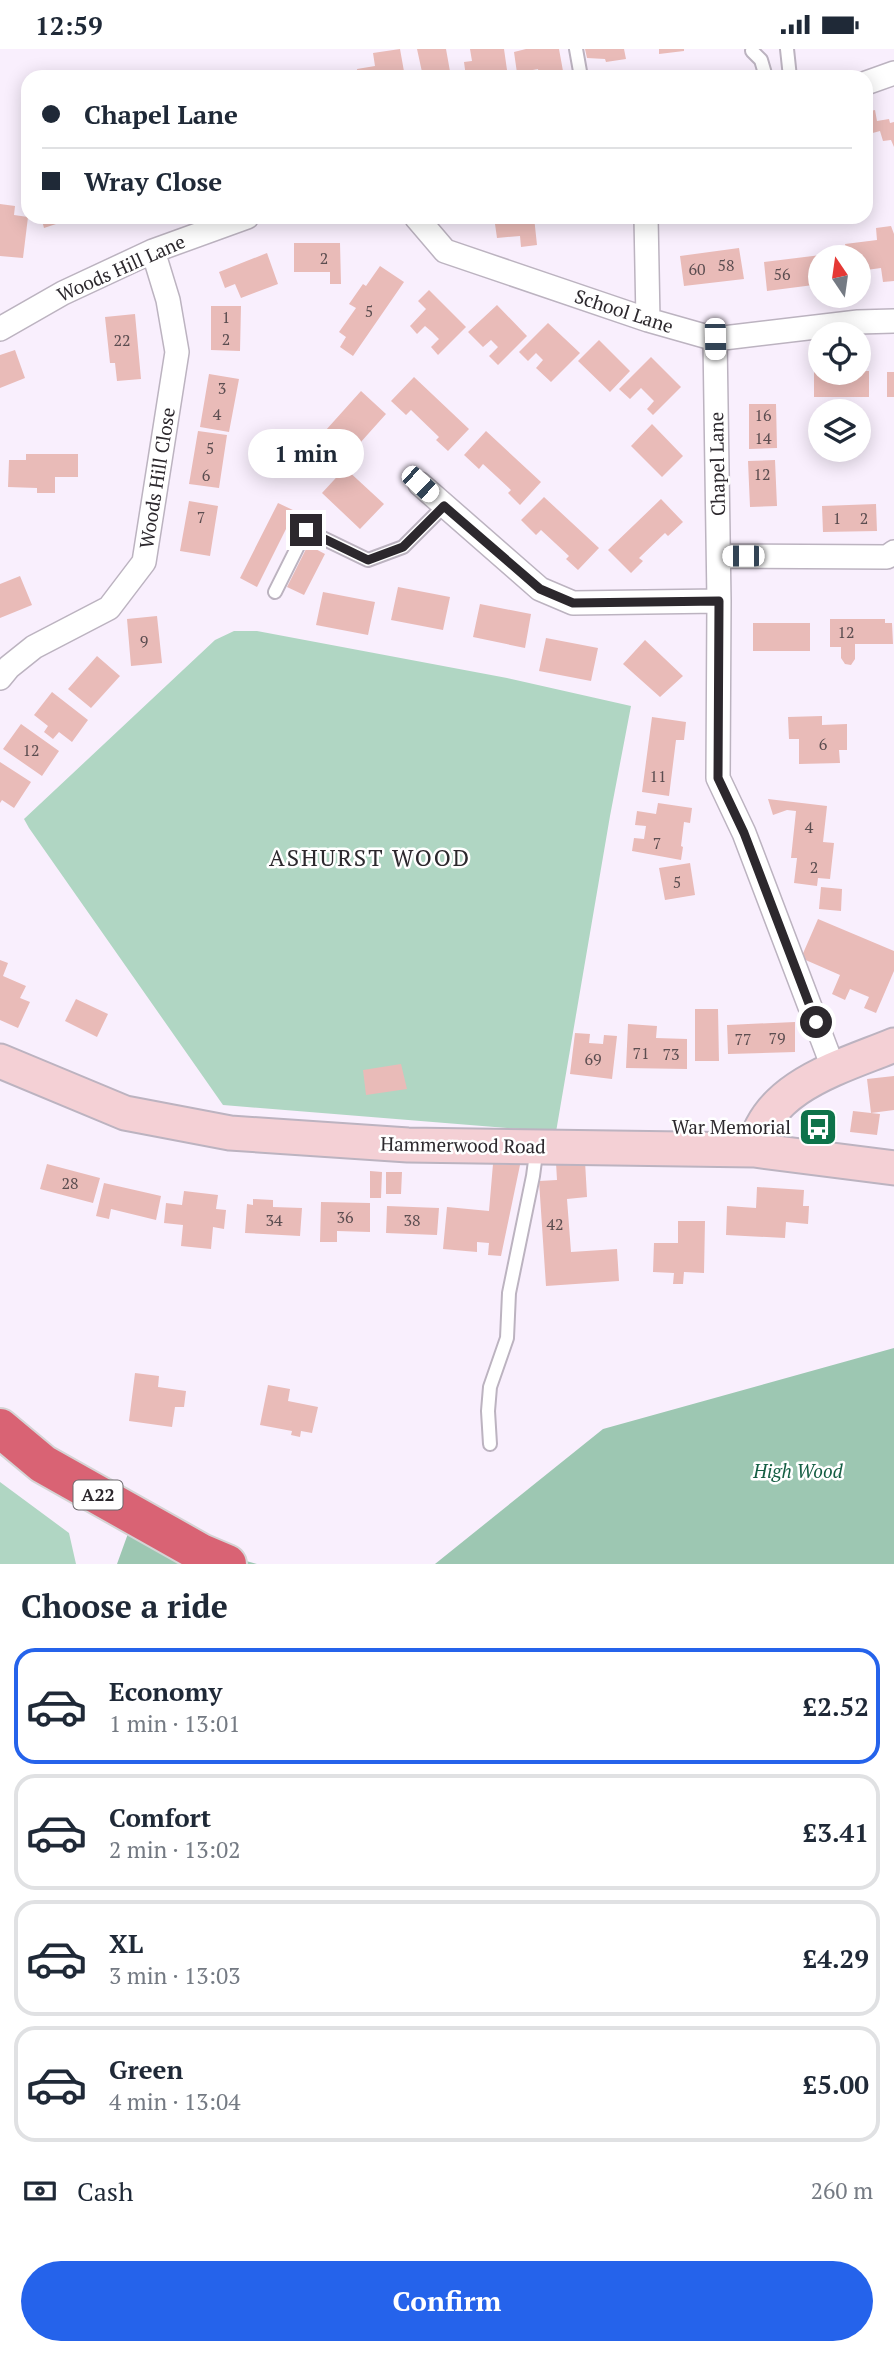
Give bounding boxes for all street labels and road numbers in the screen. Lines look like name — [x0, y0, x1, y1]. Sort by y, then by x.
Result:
street label: Woods Hill Lane — [53, 228, 189, 307]
street label: School Lane — [572, 283, 677, 338]
street label: Woods Hill Close — [133, 405, 180, 550]
street label: Chapel Lane — [703, 412, 730, 516]
street label: Hammerwood Road — [380, 1131, 546, 1158]
road number: A22 — [74, 1481, 122, 1510]

